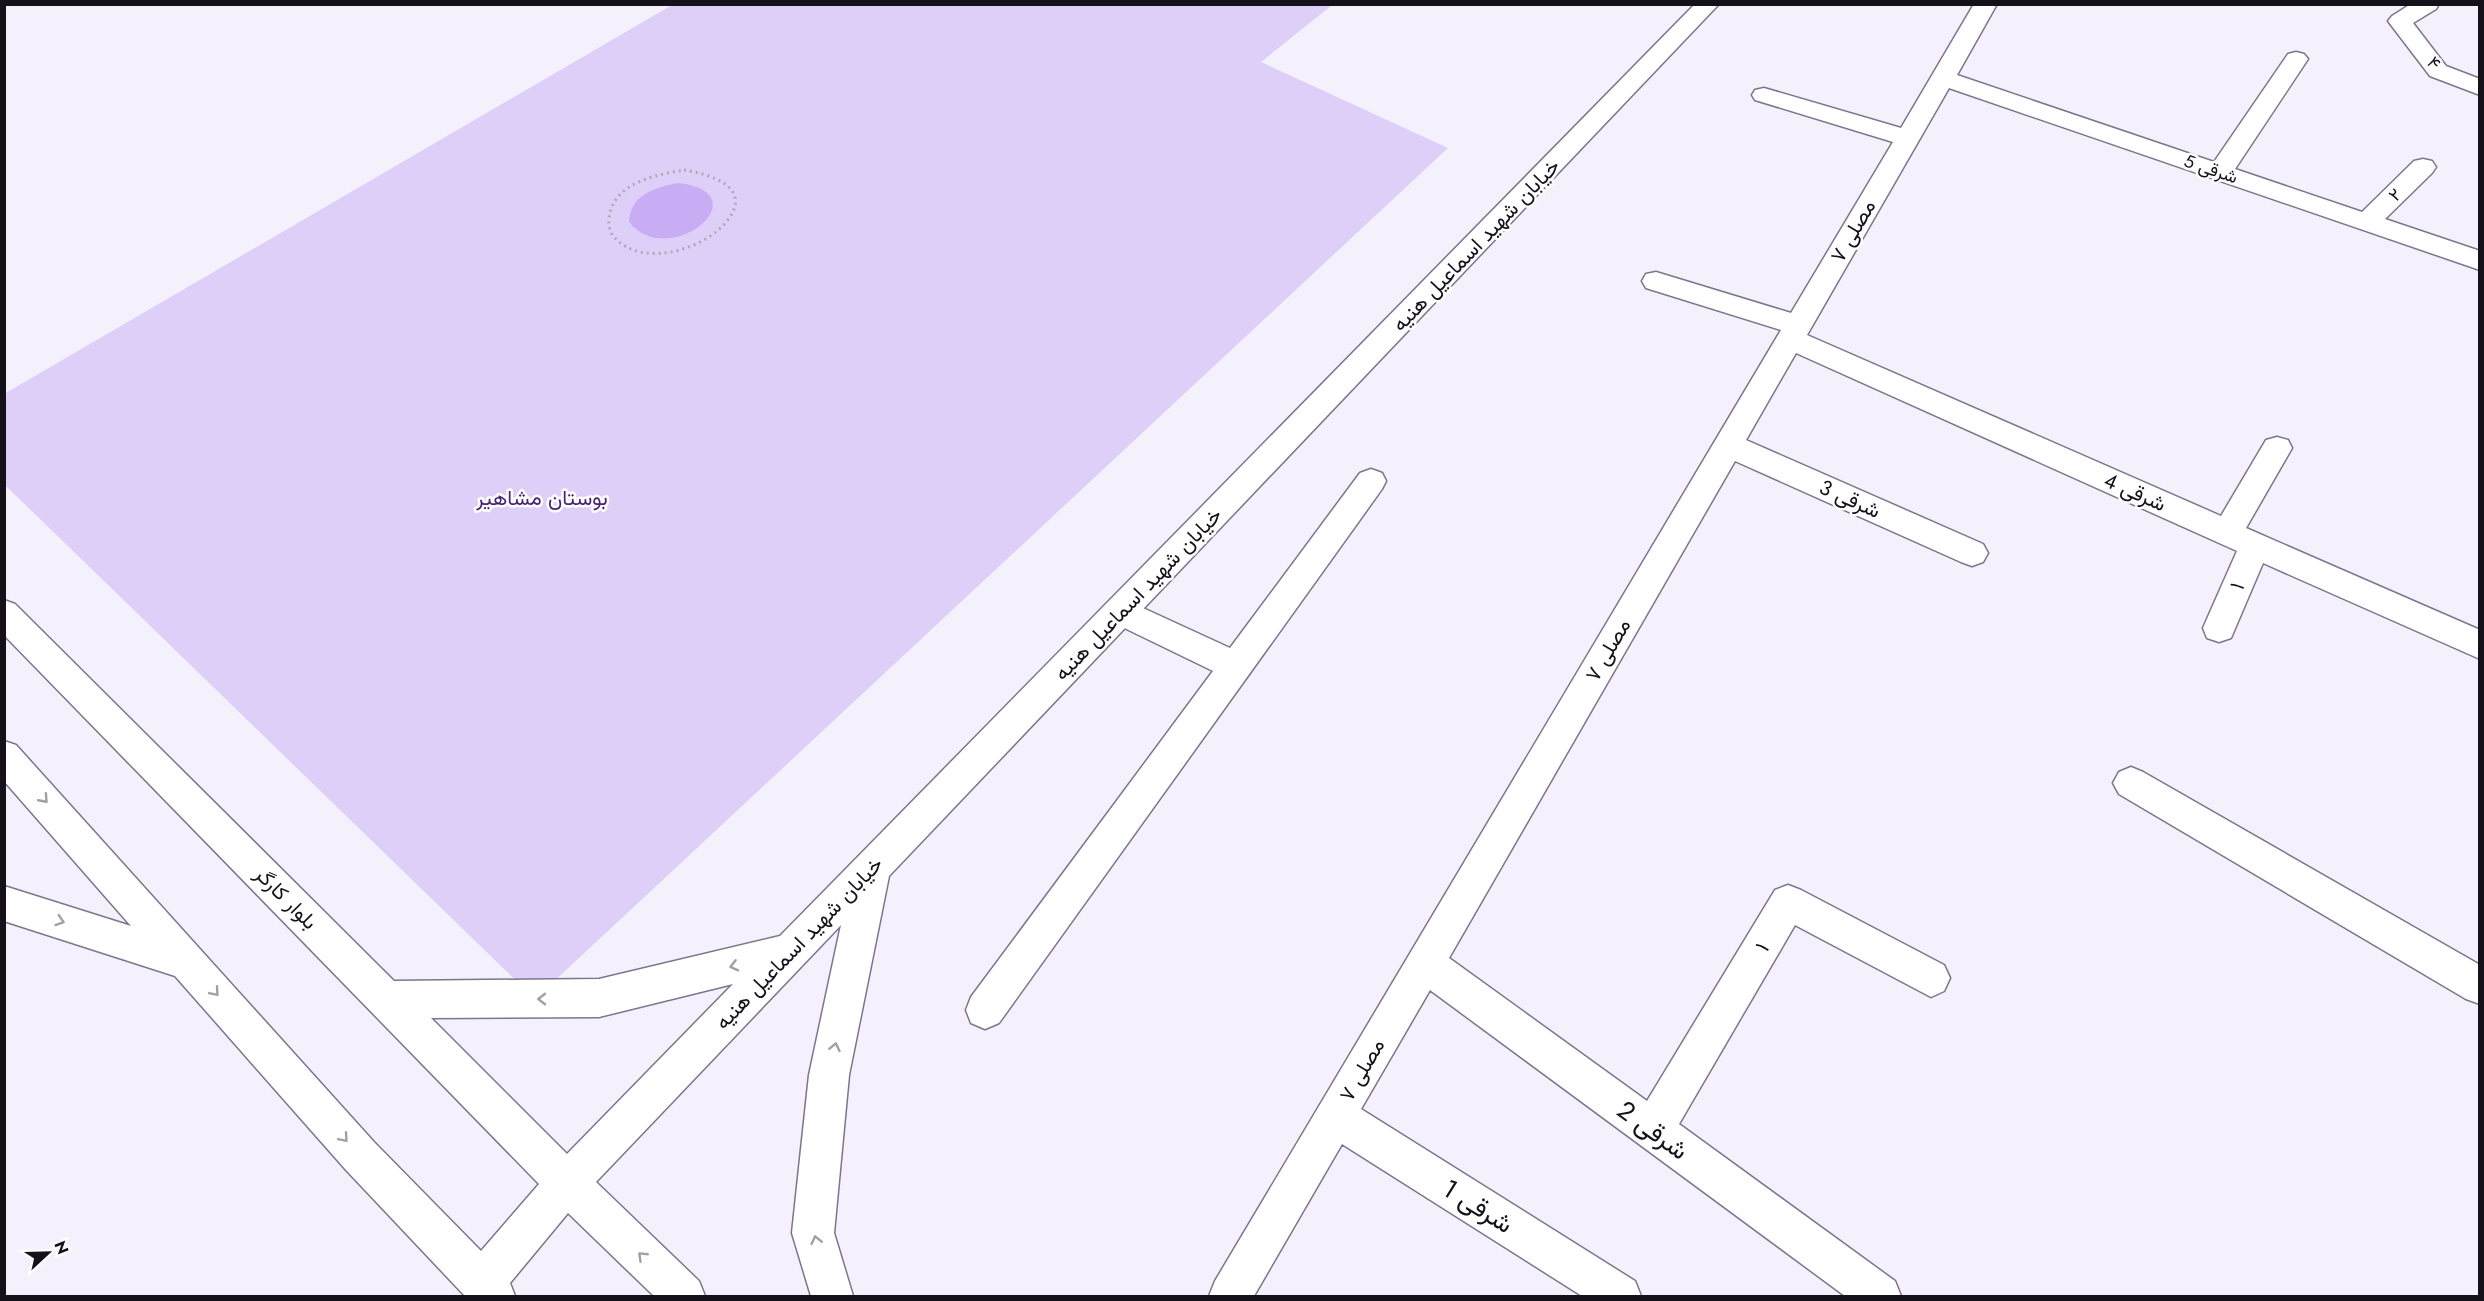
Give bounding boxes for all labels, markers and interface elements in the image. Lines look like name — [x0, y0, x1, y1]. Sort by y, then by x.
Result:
street label: ۴ — [2421, 50, 2447, 76]
street label: شرقی 5 — [2181, 148, 2241, 190]
street label: خیابان شهید اسماعیل هنیه — [1385, 152, 1567, 338]
street label: ۲ — [2382, 182, 2408, 208]
street label: مصلی ۷ — [1823, 194, 1883, 268]
street label: شرقی 4 — [2099, 465, 2171, 519]
street label: شرقی 3 — [1815, 472, 1885, 526]
park label: بوستان مشاهیر — [475, 483, 608, 513]
street label: خیابان شهید اسماعیل هنیه — [1047, 501, 1229, 687]
street label: ۱ — [2222, 577, 2252, 595]
street label: مصلی ۷ — [1578, 613, 1638, 687]
one-way arrow — [37, 793, 48, 803]
street label: خیابان شهید اسماعیل هنیه — [708, 850, 890, 1036]
street label: بلوار کارگر — [247, 859, 324, 936]
one-way arrow — [54, 914, 65, 926]
street label: ۱ — [1748, 937, 1776, 957]
one-way arrow — [729, 958, 739, 971]
one-way arrow — [208, 985, 219, 996]
one-way arrow — [538, 993, 547, 1005]
street label: مصلی ۷ — [1332, 1033, 1392, 1107]
one-way arrow — [827, 1042, 840, 1052]
street label: شرقی 2 — [1609, 1091, 1697, 1169]
one-way arrow — [337, 1131, 348, 1142]
street label: شرقی 1 — [1435, 1169, 1521, 1243]
north arrow — [18, 1223, 78, 1283]
one-way arrow — [810, 1235, 823, 1245]
text: N — [48, 1237, 74, 1258]
one-way arrow — [639, 1252, 649, 1263]

